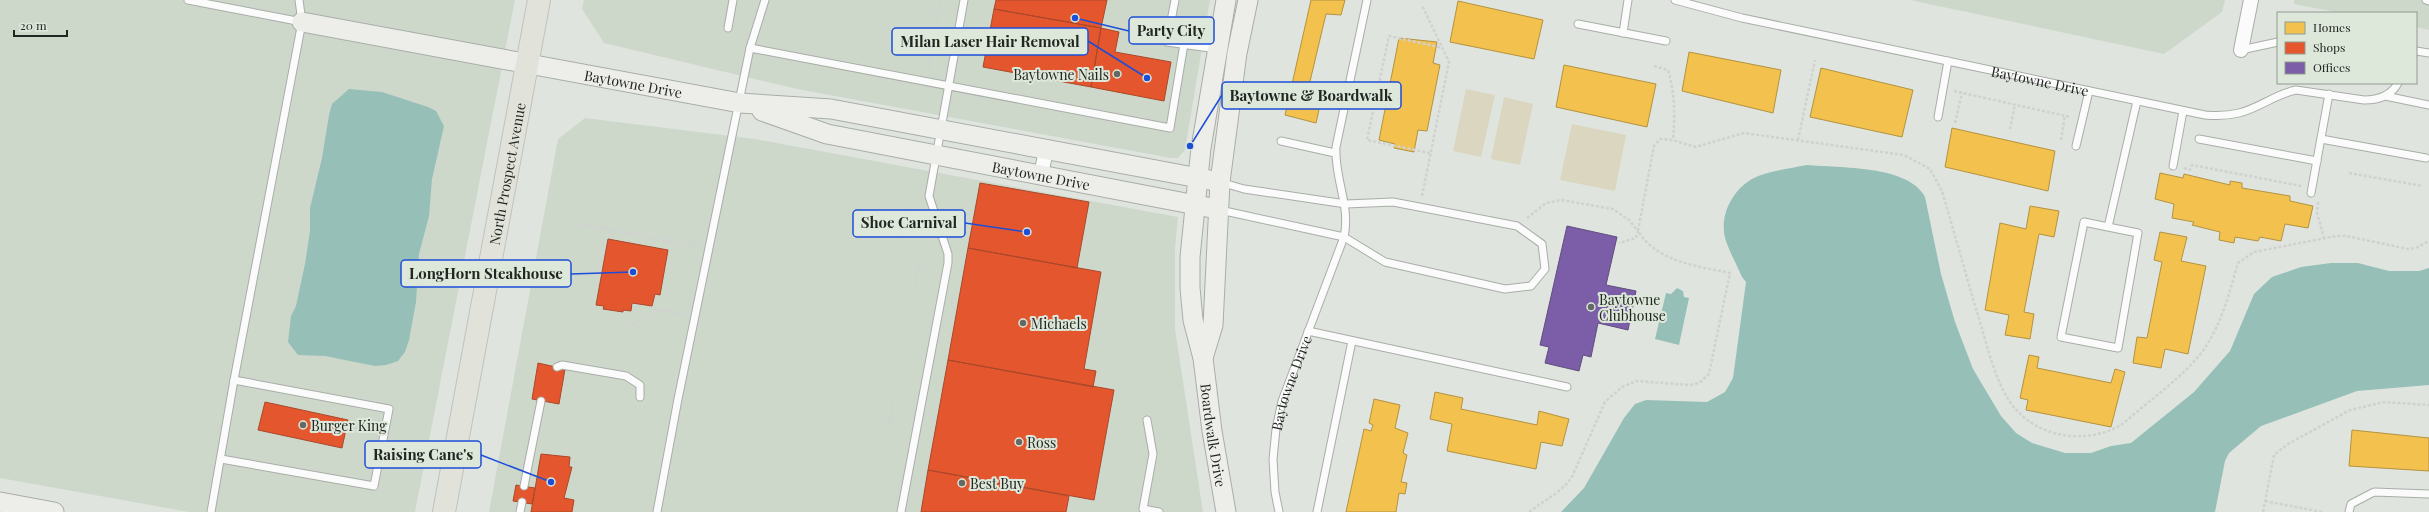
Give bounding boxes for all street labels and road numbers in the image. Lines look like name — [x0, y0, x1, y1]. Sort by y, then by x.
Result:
street label: Baytowne Drive — [1990, 61, 2091, 100]
street label: Baytowne Drive — [583, 65, 684, 102]
street label: North Prospect Avenue — [484, 101, 529, 246]
street label: Baytowne Drive — [991, 156, 1092, 194]
street label: Baytowne Drive — [1266, 333, 1315, 432]
street label: Boardwalk Drive — [1197, 382, 1231, 488]

